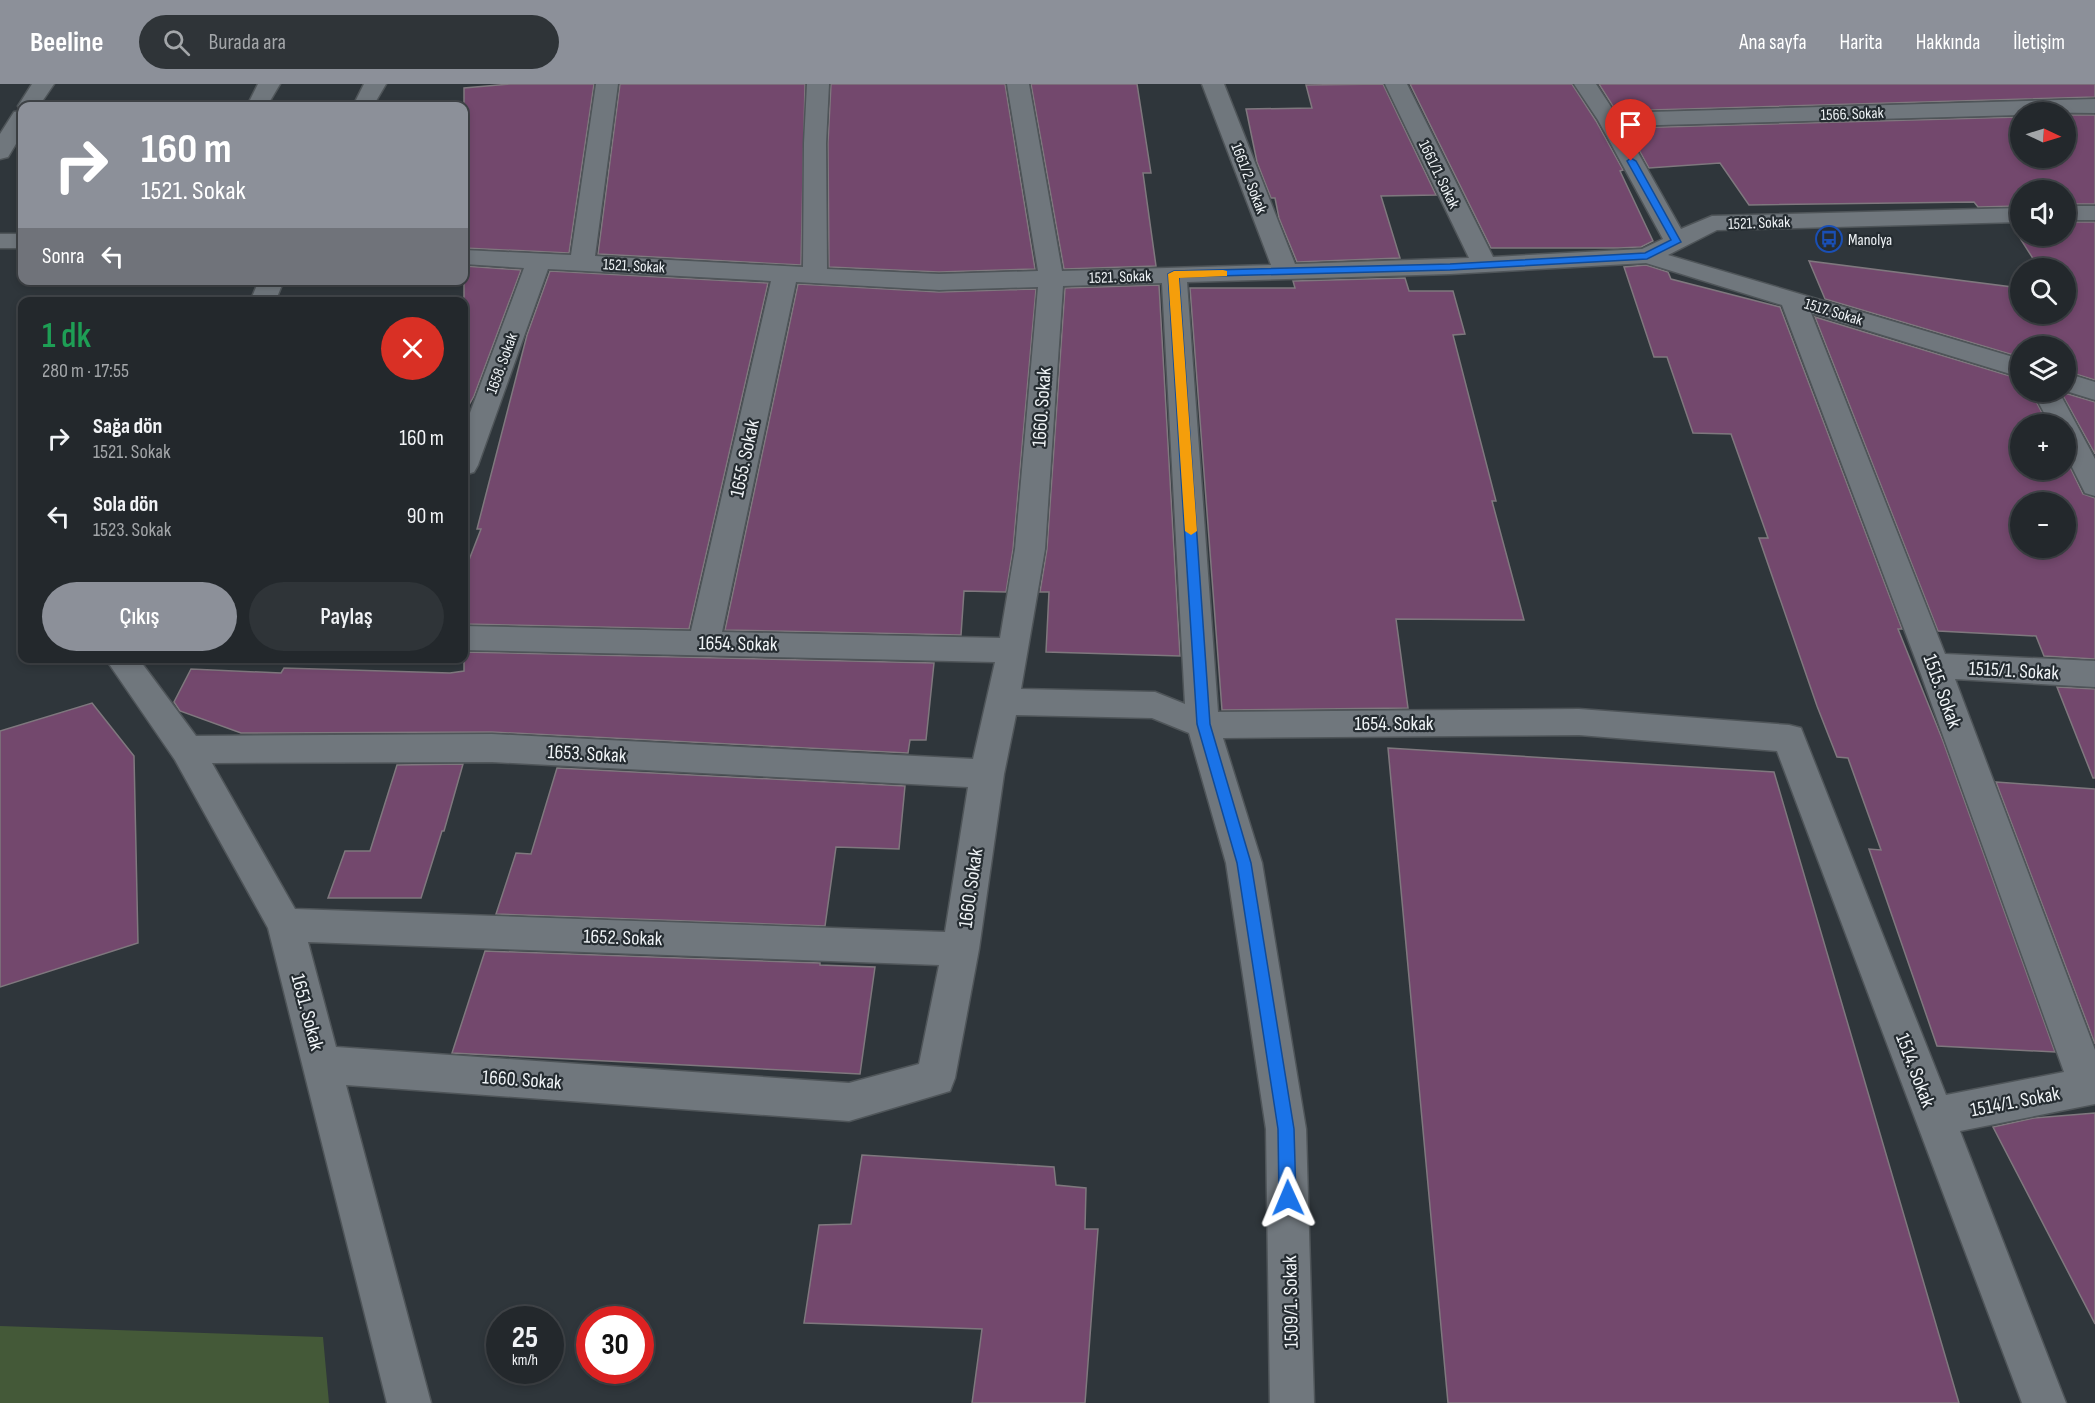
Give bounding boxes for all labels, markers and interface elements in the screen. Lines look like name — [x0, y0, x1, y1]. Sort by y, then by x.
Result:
search box — [139, 15, 559, 69]
text: Beeline — [30, 26, 103, 59]
icon: search — [160, 26, 193, 59]
text: Burada ara — [208, 29, 286, 56]
text: Ana sayfa — [1739, 30, 1807, 55]
text: Harita — [1840, 30, 1883, 55]
text: Hakkında — [1916, 30, 1980, 55]
text: İletişim — [2013, 30, 2065, 55]
pin — [1605, 99, 1656, 161]
north arrow — [2010, 102, 2076, 168]
map controls — [2010, 102, 2076, 558]
street label: 1566. Sokak — [1820, 104, 1884, 125]
icon: arrive — [1614, 108, 1647, 141]
text: 160 m — [141, 124, 232, 175]
icon: right — [42, 126, 120, 204]
street label: 1661/1. Sokak — [1414, 137, 1463, 212]
street label: 1661/2. Sokak — [1226, 141, 1271, 217]
text: 1521. Sokak — [141, 175, 246, 207]
button: sound — [2010, 180, 2076, 246]
street label: 1521. Sokak — [1728, 213, 1790, 234]
bus stop icon: Manolya — [1814, 224, 1844, 254]
place label: Manolya — [1848, 231, 1892, 250]
icon: left — [96, 240, 129, 273]
text: Sonra — [42, 243, 84, 270]
street label: 1521. Sokak — [602, 255, 665, 278]
button: search — [2010, 258, 2076, 324]
street label: 1521. Sokak — [1089, 267, 1151, 288]
street label: 1517. Sokak — [1802, 295, 1865, 330]
text: 1 dk — [42, 315, 91, 358]
button: close — [381, 317, 444, 380]
street label: 1658. Sokak — [483, 330, 522, 397]
button: layers — [2010, 336, 2076, 402]
text: 280 m · 17:55 — [42, 359, 129, 383]
street label: 1660. Sokak — [1027, 366, 1057, 448]
text: Sağa dön — [93, 413, 162, 440]
button: + — [2010, 414, 2076, 480]
street label: 1655. Sokak — [725, 417, 765, 499]
icon: right — [42, 422, 75, 455]
text: 160 m — [399, 425, 444, 452]
text: 1521. Sokak — [93, 440, 171, 464]
text: Sola dön — [93, 491, 158, 518]
button: − — [2010, 492, 2076, 558]
icon: left — [42, 500, 75, 533]
text: 90 m — [407, 503, 444, 530]
text: 1523. Sokak — [93, 518, 171, 542]
button: Çıkış — [42, 582, 237, 651]
button: Paylaş — [249, 582, 444, 651]
street label: 1654. Sokak — [698, 631, 778, 657]
street label: 1515. Sokak — [1918, 651, 1967, 732]
street label: 1515/1. Sokak — [1968, 657, 2060, 685]
street label: 1654. Sokak — [1355, 712, 1434, 736]
street label: 1653. Sokak — [547, 740, 627, 768]
street label: 1660. Sokak — [954, 847, 988, 929]
street label: 1652. Sokak — [583, 925, 663, 951]
street label: 1651. Sokak — [285, 971, 329, 1053]
street label: 1514. Sokak — [1890, 1030, 1940, 1111]
street label: 1660. Sokak — [481, 1065, 563, 1095]
street label: 1514/1. Sokak — [1968, 1081, 2062, 1122]
position arrow — [1256, 1166, 1320, 1230]
street label: 1509/1. Sokak — [1278, 1255, 1304, 1349]
speed limit sign: 30 — [576, 1306, 654, 1384]
text: 25 — [512, 1320, 538, 1356]
text: km/h — [512, 1351, 538, 1370]

